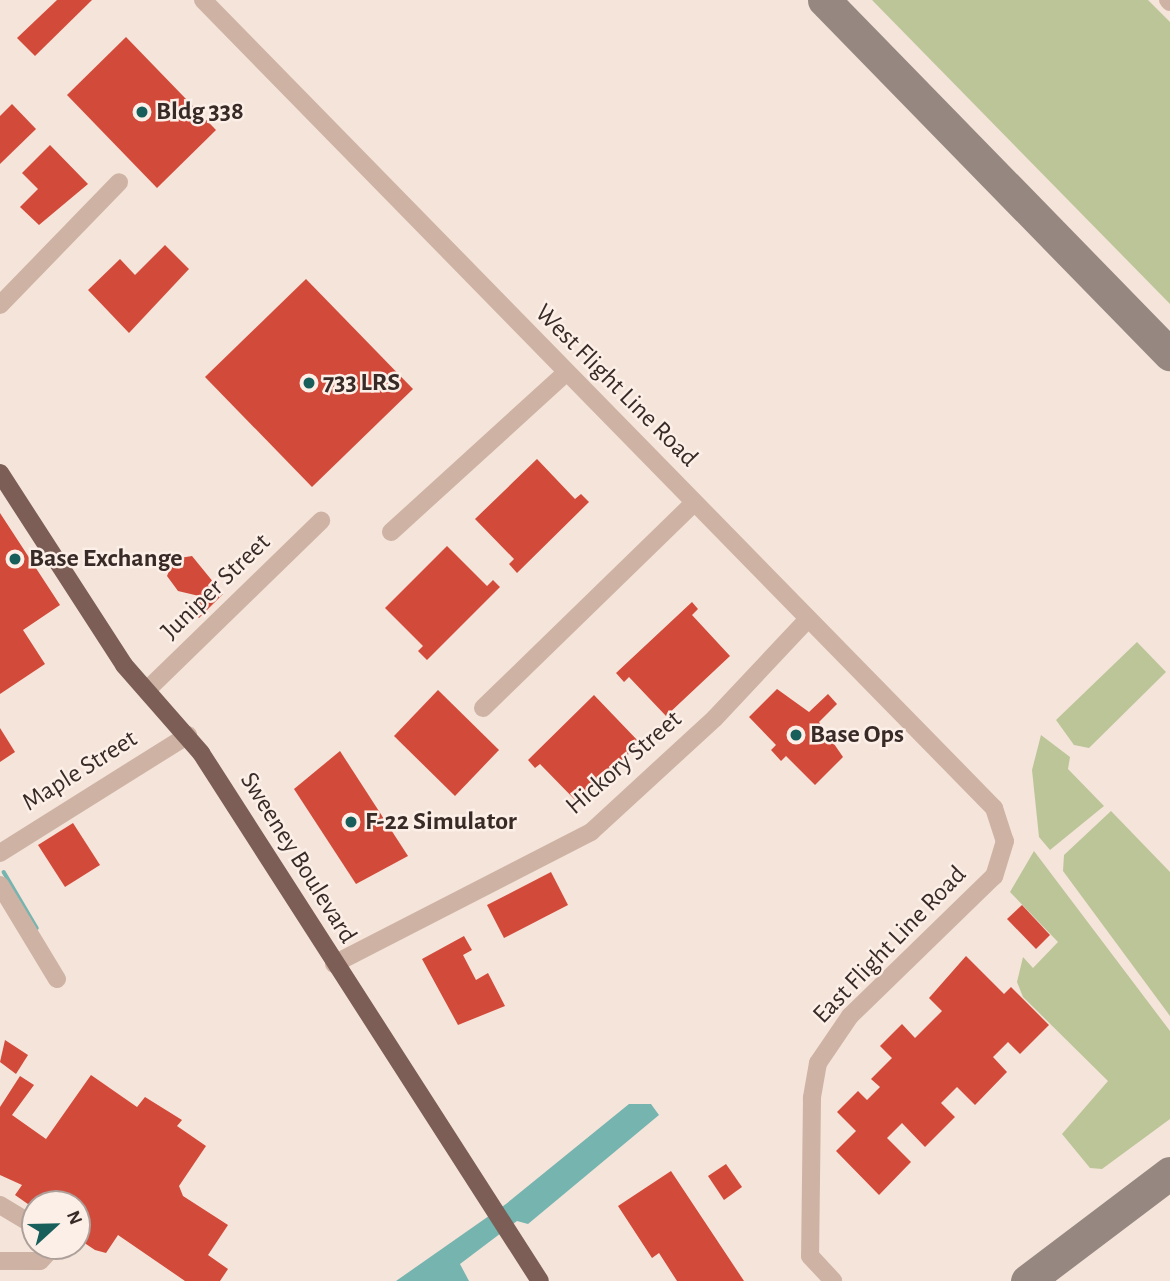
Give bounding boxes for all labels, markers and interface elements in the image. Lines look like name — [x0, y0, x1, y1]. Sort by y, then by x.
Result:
place label: Bldg 338 — [156, 96, 244, 128]
marker: Bldg 338 — [134, 104, 150, 120]
street label: West Flight Line Road — [528, 298, 704, 474]
place label: 733 LRS — [323, 367, 400, 399]
marker: 733 LRS — [301, 375, 317, 391]
street label: Juniper Street — [155, 527, 277, 647]
place label: Base Exchange — [29, 543, 183, 575]
marker: Base Exchange — [7, 551, 23, 567]
street label: Hickory Street — [560, 704, 688, 822]
place label: Base Ops — [810, 719, 904, 751]
street label: Maple Street — [17, 723, 143, 819]
marker: Base Ops — [788, 727, 804, 743]
street label: Sweeney Boulevard — [233, 767, 363, 949]
place label: F-22 Simulator — [365, 806, 517, 838]
marker: F-22 Simulator — [343, 814, 359, 830]
street label: East Flight Line Road — [807, 860, 973, 1030]
north arrow — [21, 1190, 91, 1260]
text: N — [63, 1208, 85, 1227]

